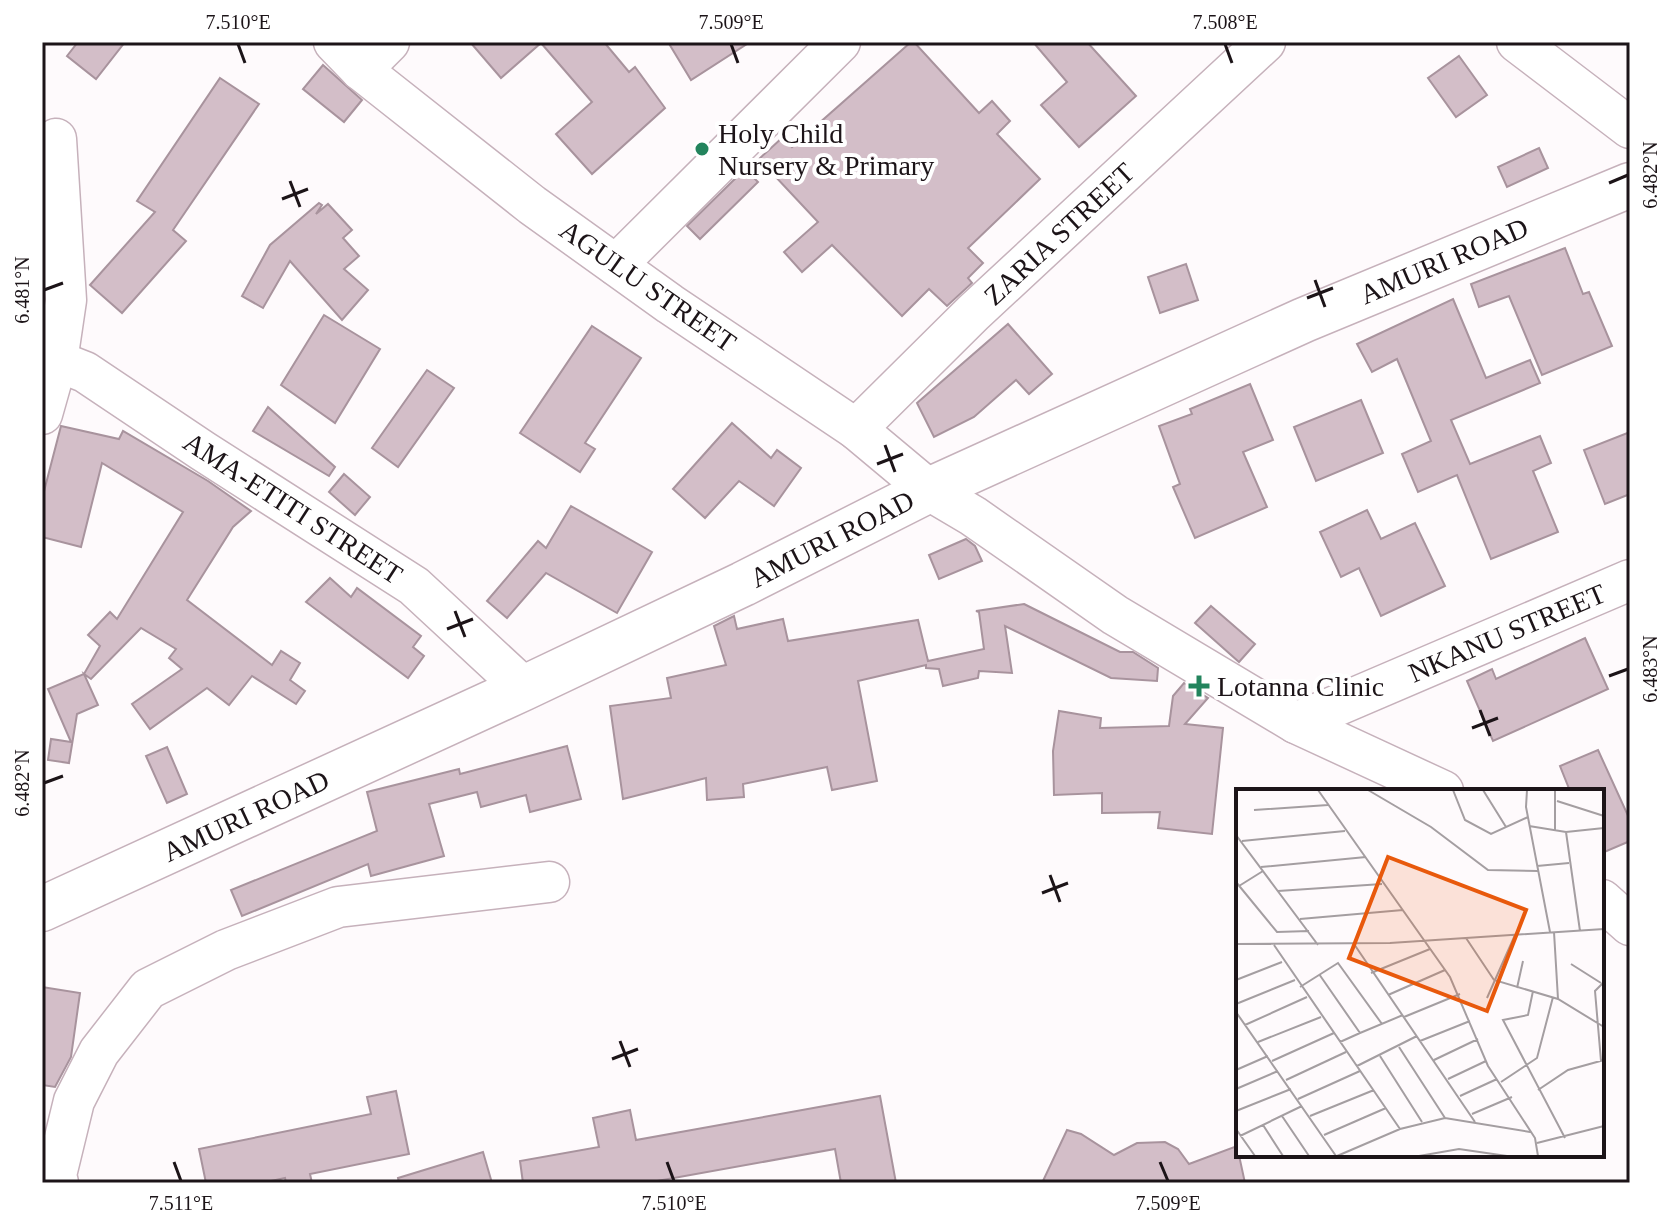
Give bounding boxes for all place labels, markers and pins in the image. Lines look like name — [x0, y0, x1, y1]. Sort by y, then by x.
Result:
place label: Holy Child Nursery & Primary — [718, 118, 934, 181]
marker: Holy Child Nursery & Primary — [693, 140, 711, 158]
place label: Lotanna Clinic — [1217, 671, 1384, 702]
marker: Lotanna Clinic — [1188, 675, 1210, 697]

